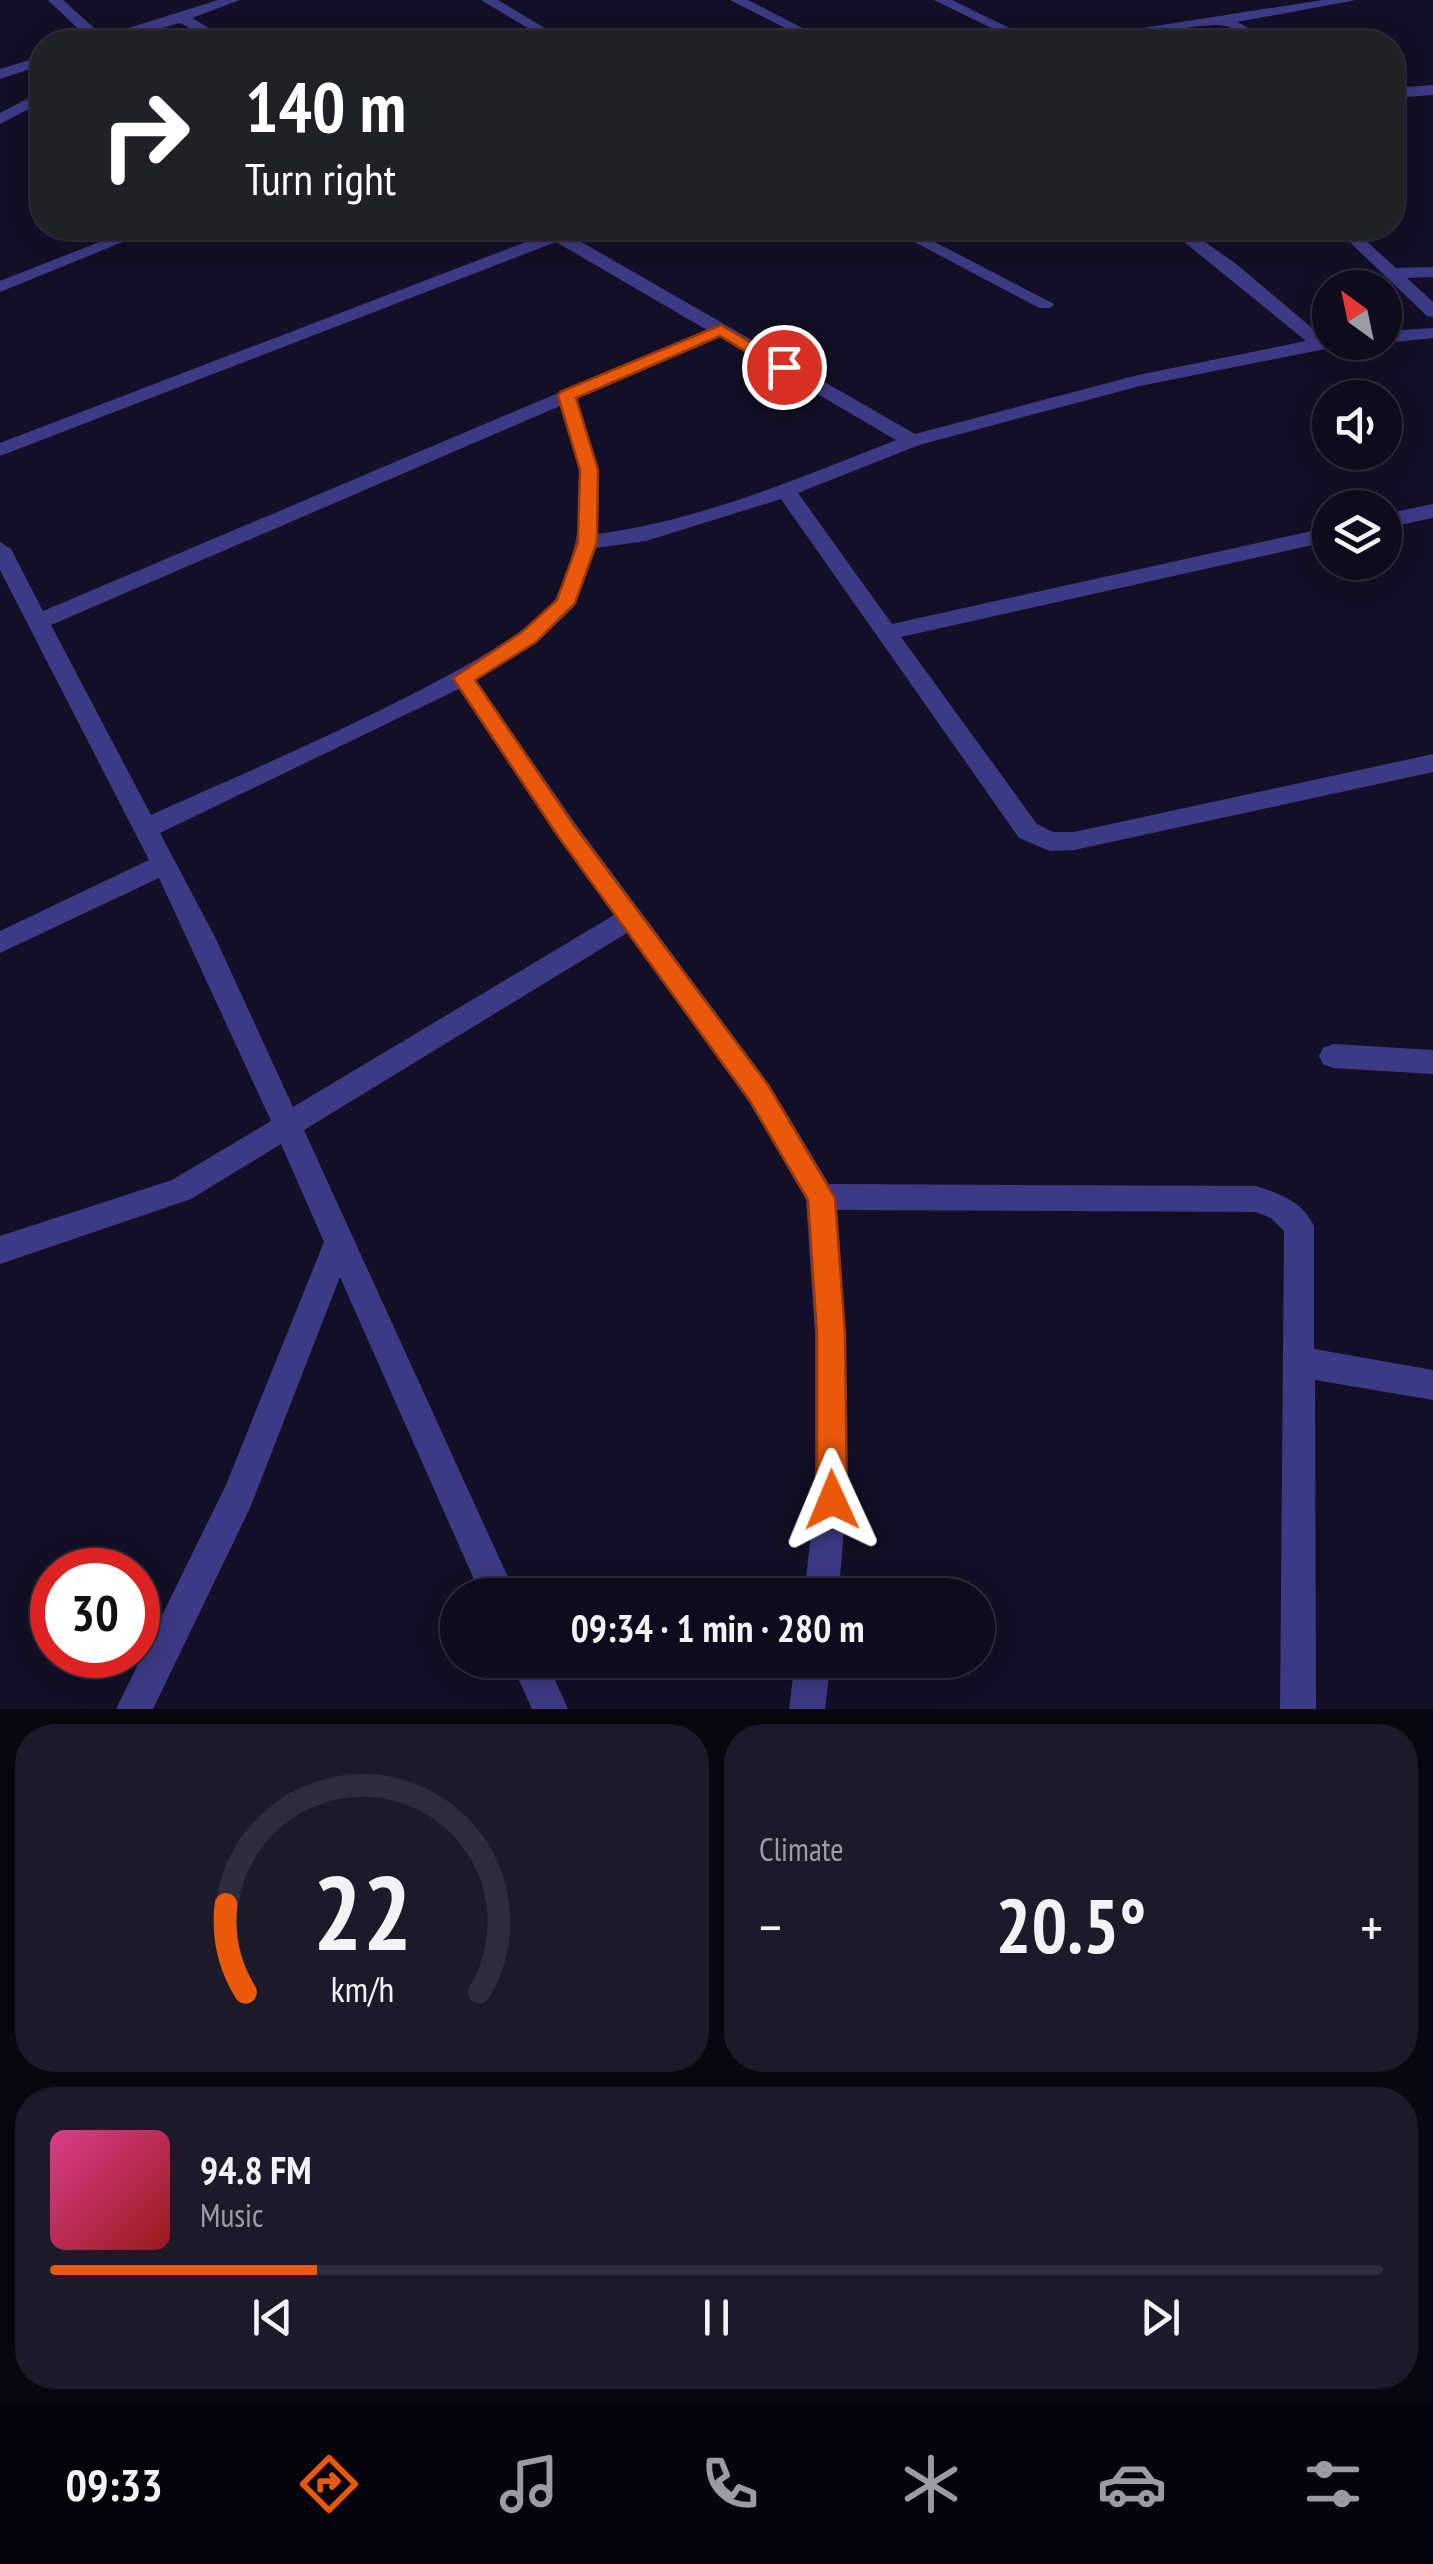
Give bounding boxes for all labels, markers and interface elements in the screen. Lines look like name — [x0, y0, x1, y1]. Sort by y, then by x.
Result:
text: 140 m — [245, 61, 406, 151]
icon: right — [80, 70, 210, 200]
text: Turn right — [245, 149, 396, 207]
north arrow — [1312, 270, 1402, 360]
map controls — [1312, 270, 1402, 580]
pin — [742, 325, 827, 410]
icon: arrive — [757, 340, 812, 395]
button: sound — [1312, 380, 1402, 470]
button: layers — [1312, 490, 1402, 580]
position arrow — [780, 1448, 884, 1552]
speed limit sign: 30 — [30, 1548, 160, 1678]
text: 09:34 · 1 min · 280 m — [571, 1603, 864, 1652]
text: Climate — [759, 1828, 843, 1870]
text: 22 — [312, 1844, 412, 1979]
text: 20.5° — [996, 1877, 1146, 1974]
text: − — [759, 1891, 782, 1962]
text: + — [1360, 1891, 1383, 1962]
text: km/h — [330, 1966, 394, 2012]
text: 94.8 FM — [200, 2145, 312, 2194]
text: Music — [200, 2194, 263, 2236]
icon: previous — [245, 2290, 300, 2345]
icon: pause — [689, 2290, 744, 2345]
icon: next — [1133, 2290, 1188, 2345]
icon: directions — [294, 2449, 364, 2519]
icon: music — [494, 2449, 564, 2519]
icon: phone — [695, 2449, 765, 2519]
icon: climate — [896, 2449, 966, 2519]
icon: car — [1097, 2449, 1167, 2519]
icon: filters — [1298, 2449, 1368, 2519]
text: 09:33 — [65, 2455, 163, 2513]

